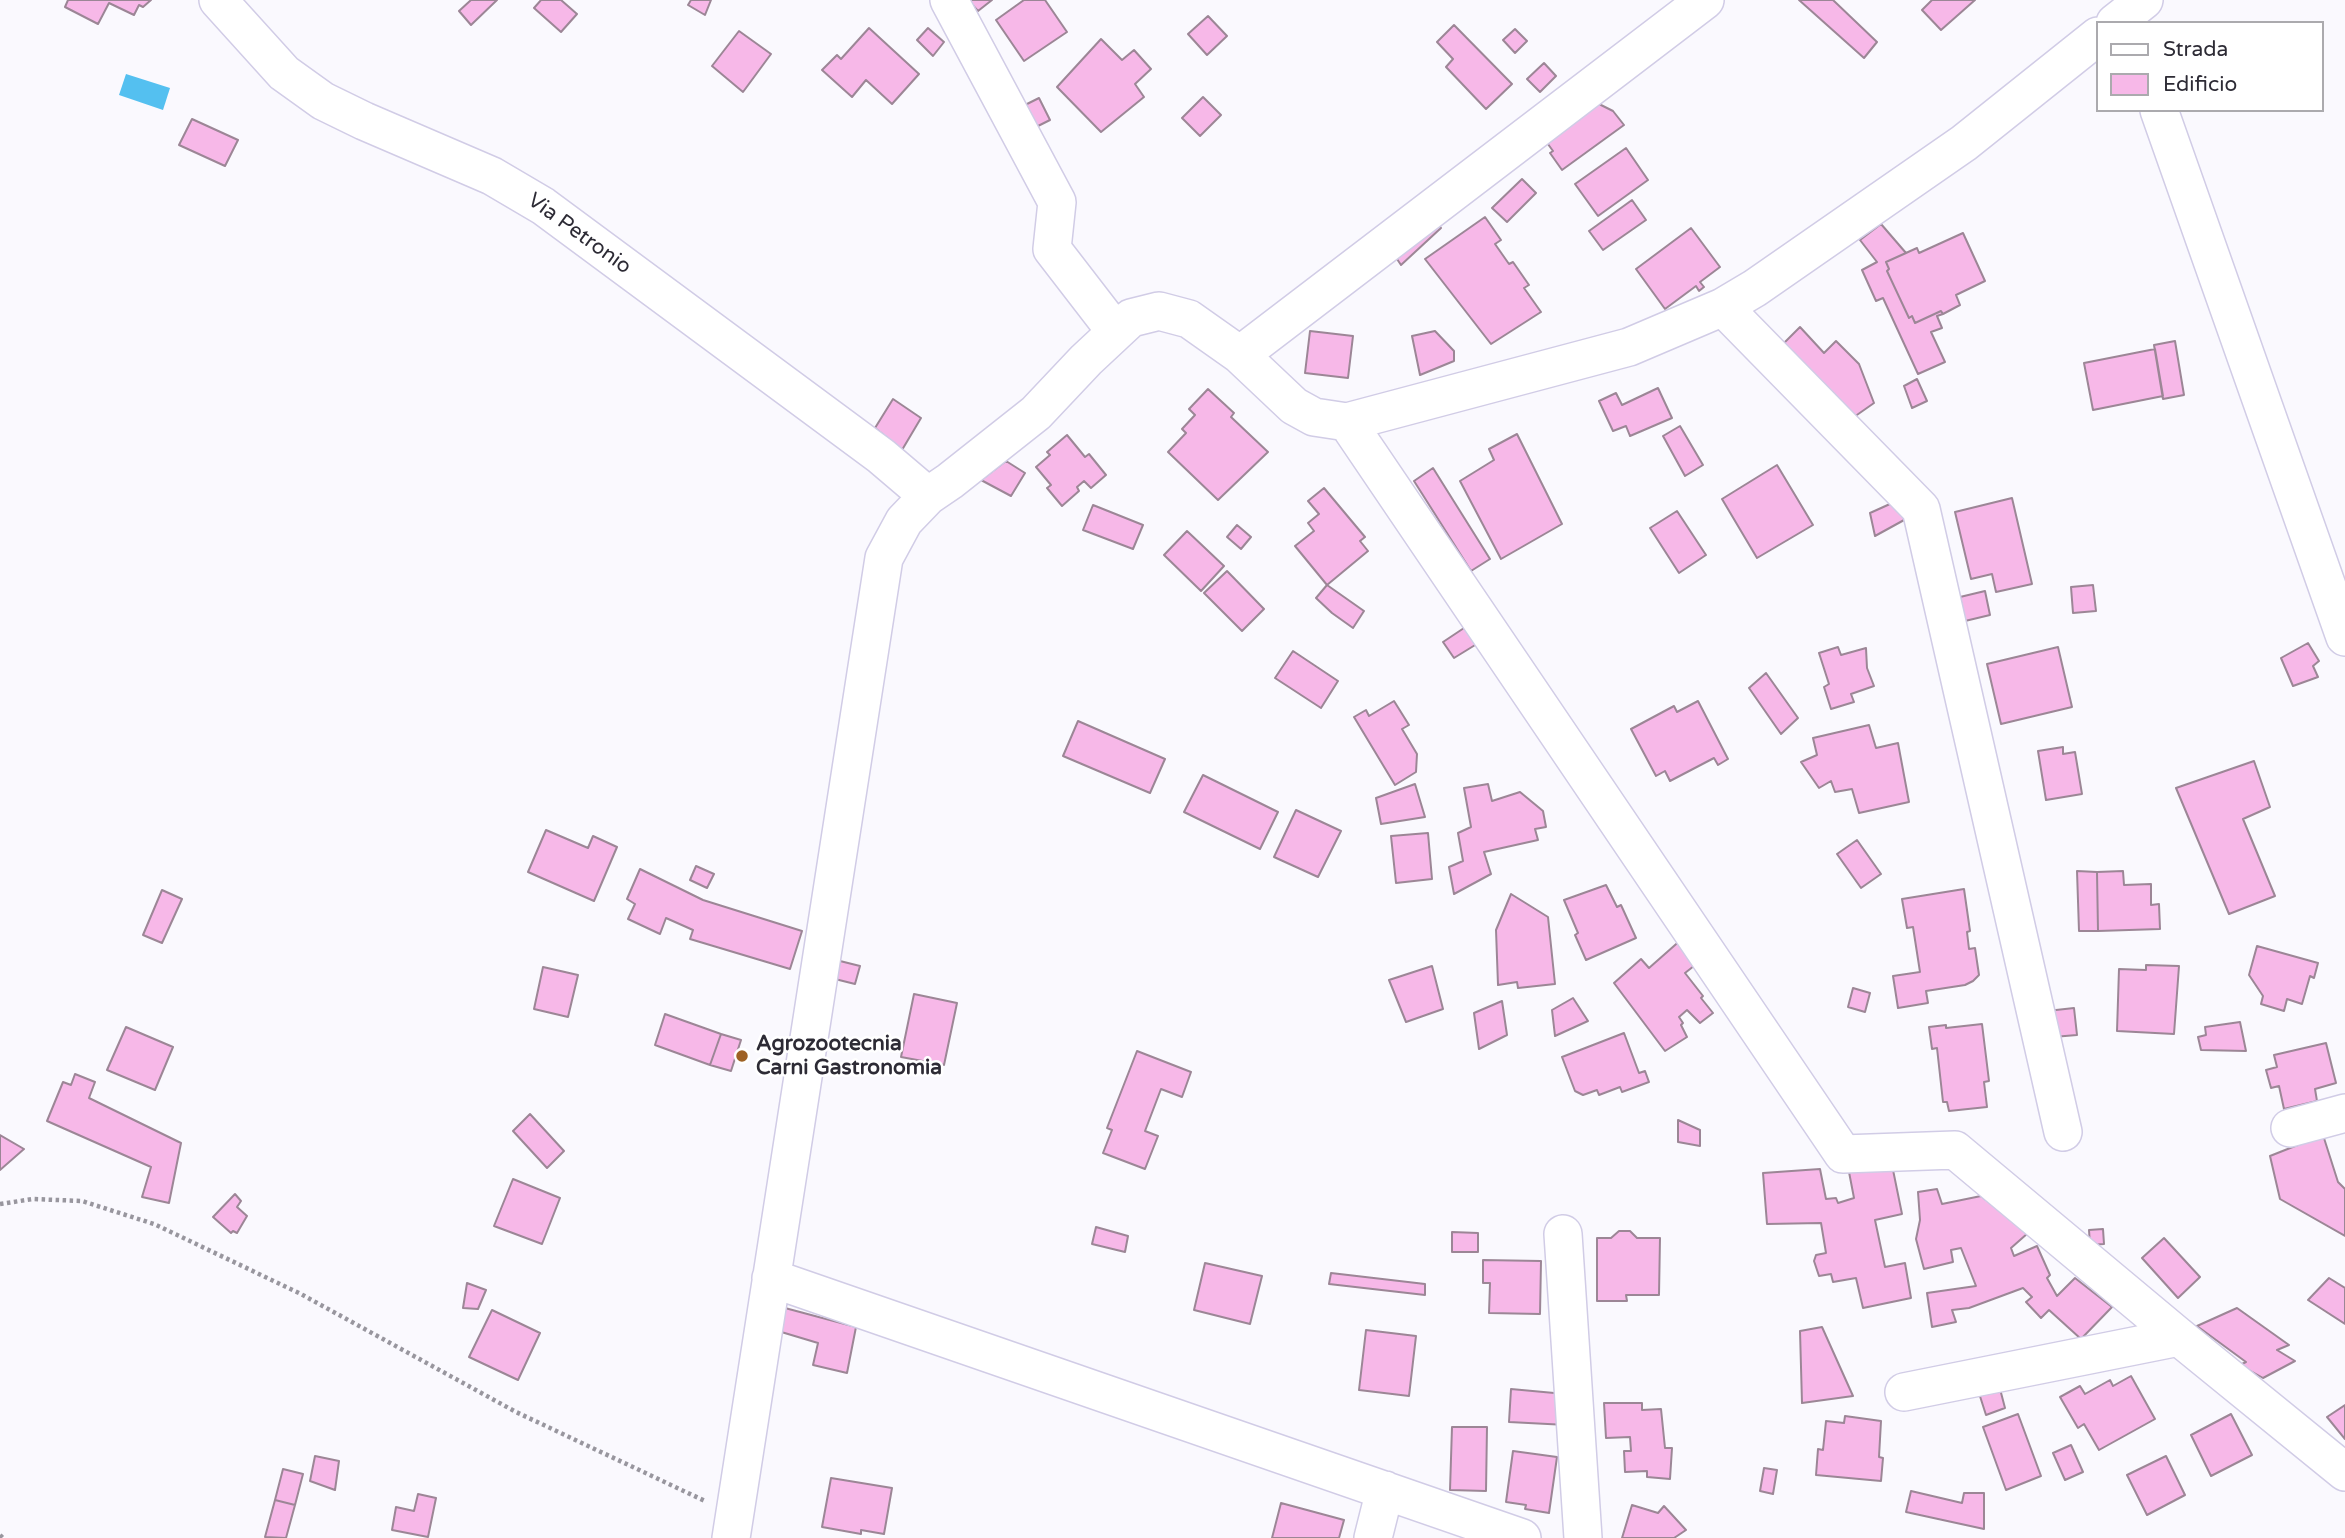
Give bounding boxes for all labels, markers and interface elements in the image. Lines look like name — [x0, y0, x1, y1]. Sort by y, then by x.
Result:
legend — [2096, 21, 2324, 112]
text: Strada — [2163, 37, 2228, 62]
text: Edificio — [2163, 72, 2237, 97]
street label: Via Petronio — [522, 188, 636, 280]
place label: Agrozootecnia Carni Gastronomia — [756, 1031, 942, 1081]
marker: Agrozootecnia Carni Gastronomia — [734, 1048, 750, 1064]

